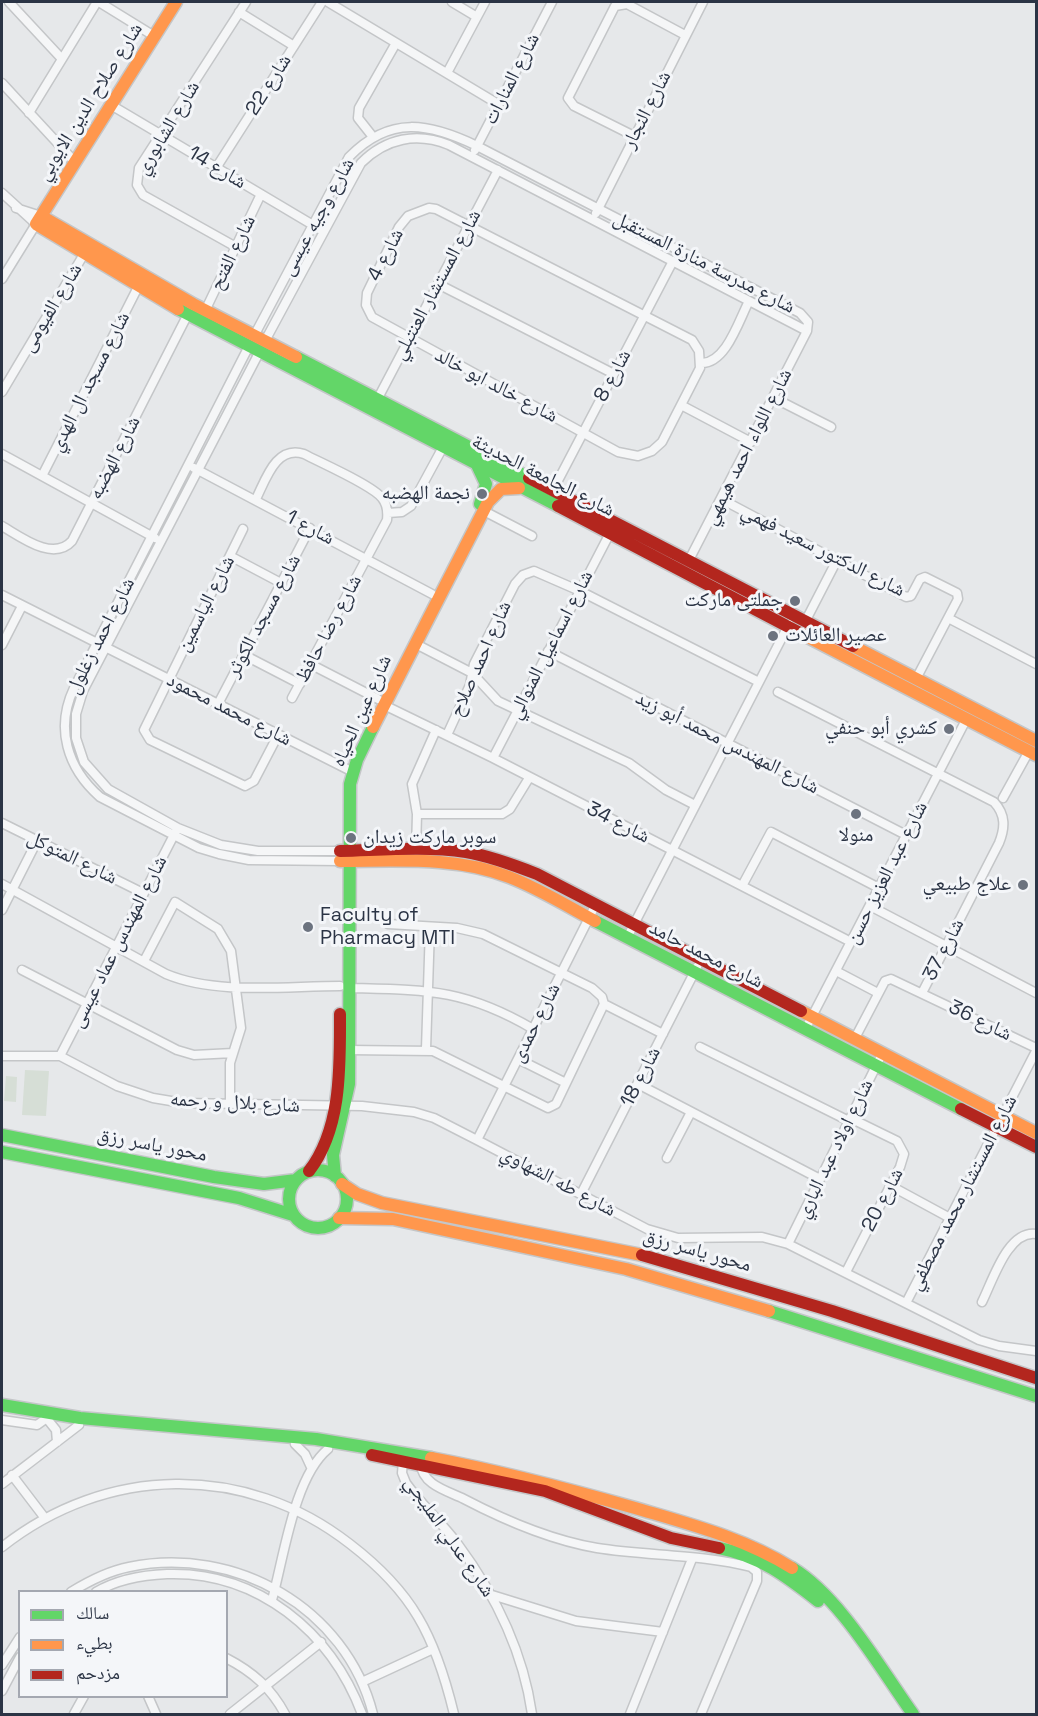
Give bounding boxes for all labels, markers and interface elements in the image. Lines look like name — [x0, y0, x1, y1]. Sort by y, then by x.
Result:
street label: شارع صلاح الدين الايوبي — [32, 19, 148, 185]
street label: شارع المنارات — [479, 29, 545, 129]
street label: شارع 22 — [241, 50, 297, 120]
street label: شارع النجار — [617, 67, 677, 153]
street label: شارع الشابوري — [131, 77, 205, 179]
street label: شارع 14 — [183, 141, 251, 195]
street label: شارع وجيه عيسى — [276, 154, 360, 280]
street label: شارع المستشار العنتبلي — [387, 206, 487, 364]
street label: شارع مدرسة منارة المستقبل — [609, 207, 799, 319]
street label: شارع الفتح — [205, 212, 261, 294]
street label: شارع 4 — [363, 225, 409, 285]
street label: شارع الفيومى — [16, 259, 88, 357]
street label: شارع مسجد ال الهدي — [44, 308, 136, 456]
street label: شارع خالد ابو خالد — [430, 343, 562, 429]
street label: شارع 8 — [589, 346, 637, 406]
street label: شارع اللواء احمد هيمهي — [698, 365, 798, 529]
street label: شارع الهضبه — [84, 412, 146, 504]
street label: شارع الجامعة الحديثة — [468, 430, 618, 522]
place label: نجمة الهضبه — [382, 482, 470, 506]
marker: نجمة الهضبه — [475, 487, 489, 501]
street label: شارع الدكتور سعيد فهمي — [737, 499, 909, 603]
street label: شارع 1 — [282, 505, 338, 551]
street label: شارع مسجد الكوثر — [221, 550, 307, 682]
street label: شارع الياسمين — [172, 552, 240, 656]
street label: شارع اسماعيل المنوالي — [503, 567, 599, 723]
street label: شارع رضا حافظ — [291, 571, 367, 687]
street label: شارع احمد زغلول — [61, 574, 141, 698]
place label: جملتى ماركت — [685, 589, 783, 613]
marker: جملتى ماركت — [788, 594, 802, 608]
street label: شارع احمد صلاح — [445, 597, 517, 721]
place label: عصير العائلات — [785, 624, 887, 648]
marker: عصير العائلات — [766, 629, 780, 643]
street label: شارع عين الحياه — [327, 651, 397, 771]
street label: شارع محمد محمود — [163, 668, 295, 752]
street label: شارع المهندس محمد أبو زيد — [631, 686, 823, 800]
place label: كشري أبو حنفي — [825, 717, 937, 741]
marker: كشري أبو حنفي — [942, 722, 956, 736]
street label: شارع 34 — [582, 797, 654, 849]
street label: شارع عبد العزيز حسن — [841, 798, 933, 948]
marker: منولا — [849, 807, 863, 821]
place label: منولا — [839, 824, 873, 848]
street label: شارع المتوكل — [23, 826, 121, 890]
place label: سوبر ماركت زيدان — [363, 826, 496, 850]
marker: سوبر ماركت زيدان — [344, 831, 358, 845]
street label: شارع المهندس عماد عيسى — [65, 852, 173, 1032]
place label: علاج طبيعي — [923, 873, 1011, 897]
marker: علاج طبيعي — [1016, 878, 1030, 892]
place label: Faculty of Pharmacy MTI — [320, 904, 455, 951]
street label: شارع 37 — [918, 915, 970, 985]
street label: شارع محمد حامد — [645, 916, 767, 994]
marker: Faculty of Pharmacy MTI — [301, 920, 315, 934]
street label: شارع حمدى — [506, 979, 566, 1067]
street label: شارع 36 — [944, 995, 1016, 1047]
street label: شارع 18 — [616, 1043, 666, 1111]
street label: شارع اولاد عبد الباري — [791, 1076, 879, 1222]
street label: شارع بلال و رحمه — [169, 1088, 301, 1118]
street label: شارع المستشار محمد مصطفي — [903, 1091, 1023, 1295]
street label: محور ياسر رزق — [95, 1123, 209, 1167]
street label: شارع طه الشهاوي — [496, 1142, 620, 1222]
street label: شارع 20 — [857, 1164, 909, 1236]
street label: محور ياسر رزق — [640, 1224, 754, 1278]
street label: شارع عدلي المليجي — [398, 1472, 500, 1602]
legend — [18, 1590, 228, 1698]
text: سالك — [76, 1601, 109, 1624]
text: بطيء — [76, 1631, 113, 1654]
text: مزدحم — [76, 1661, 120, 1684]

